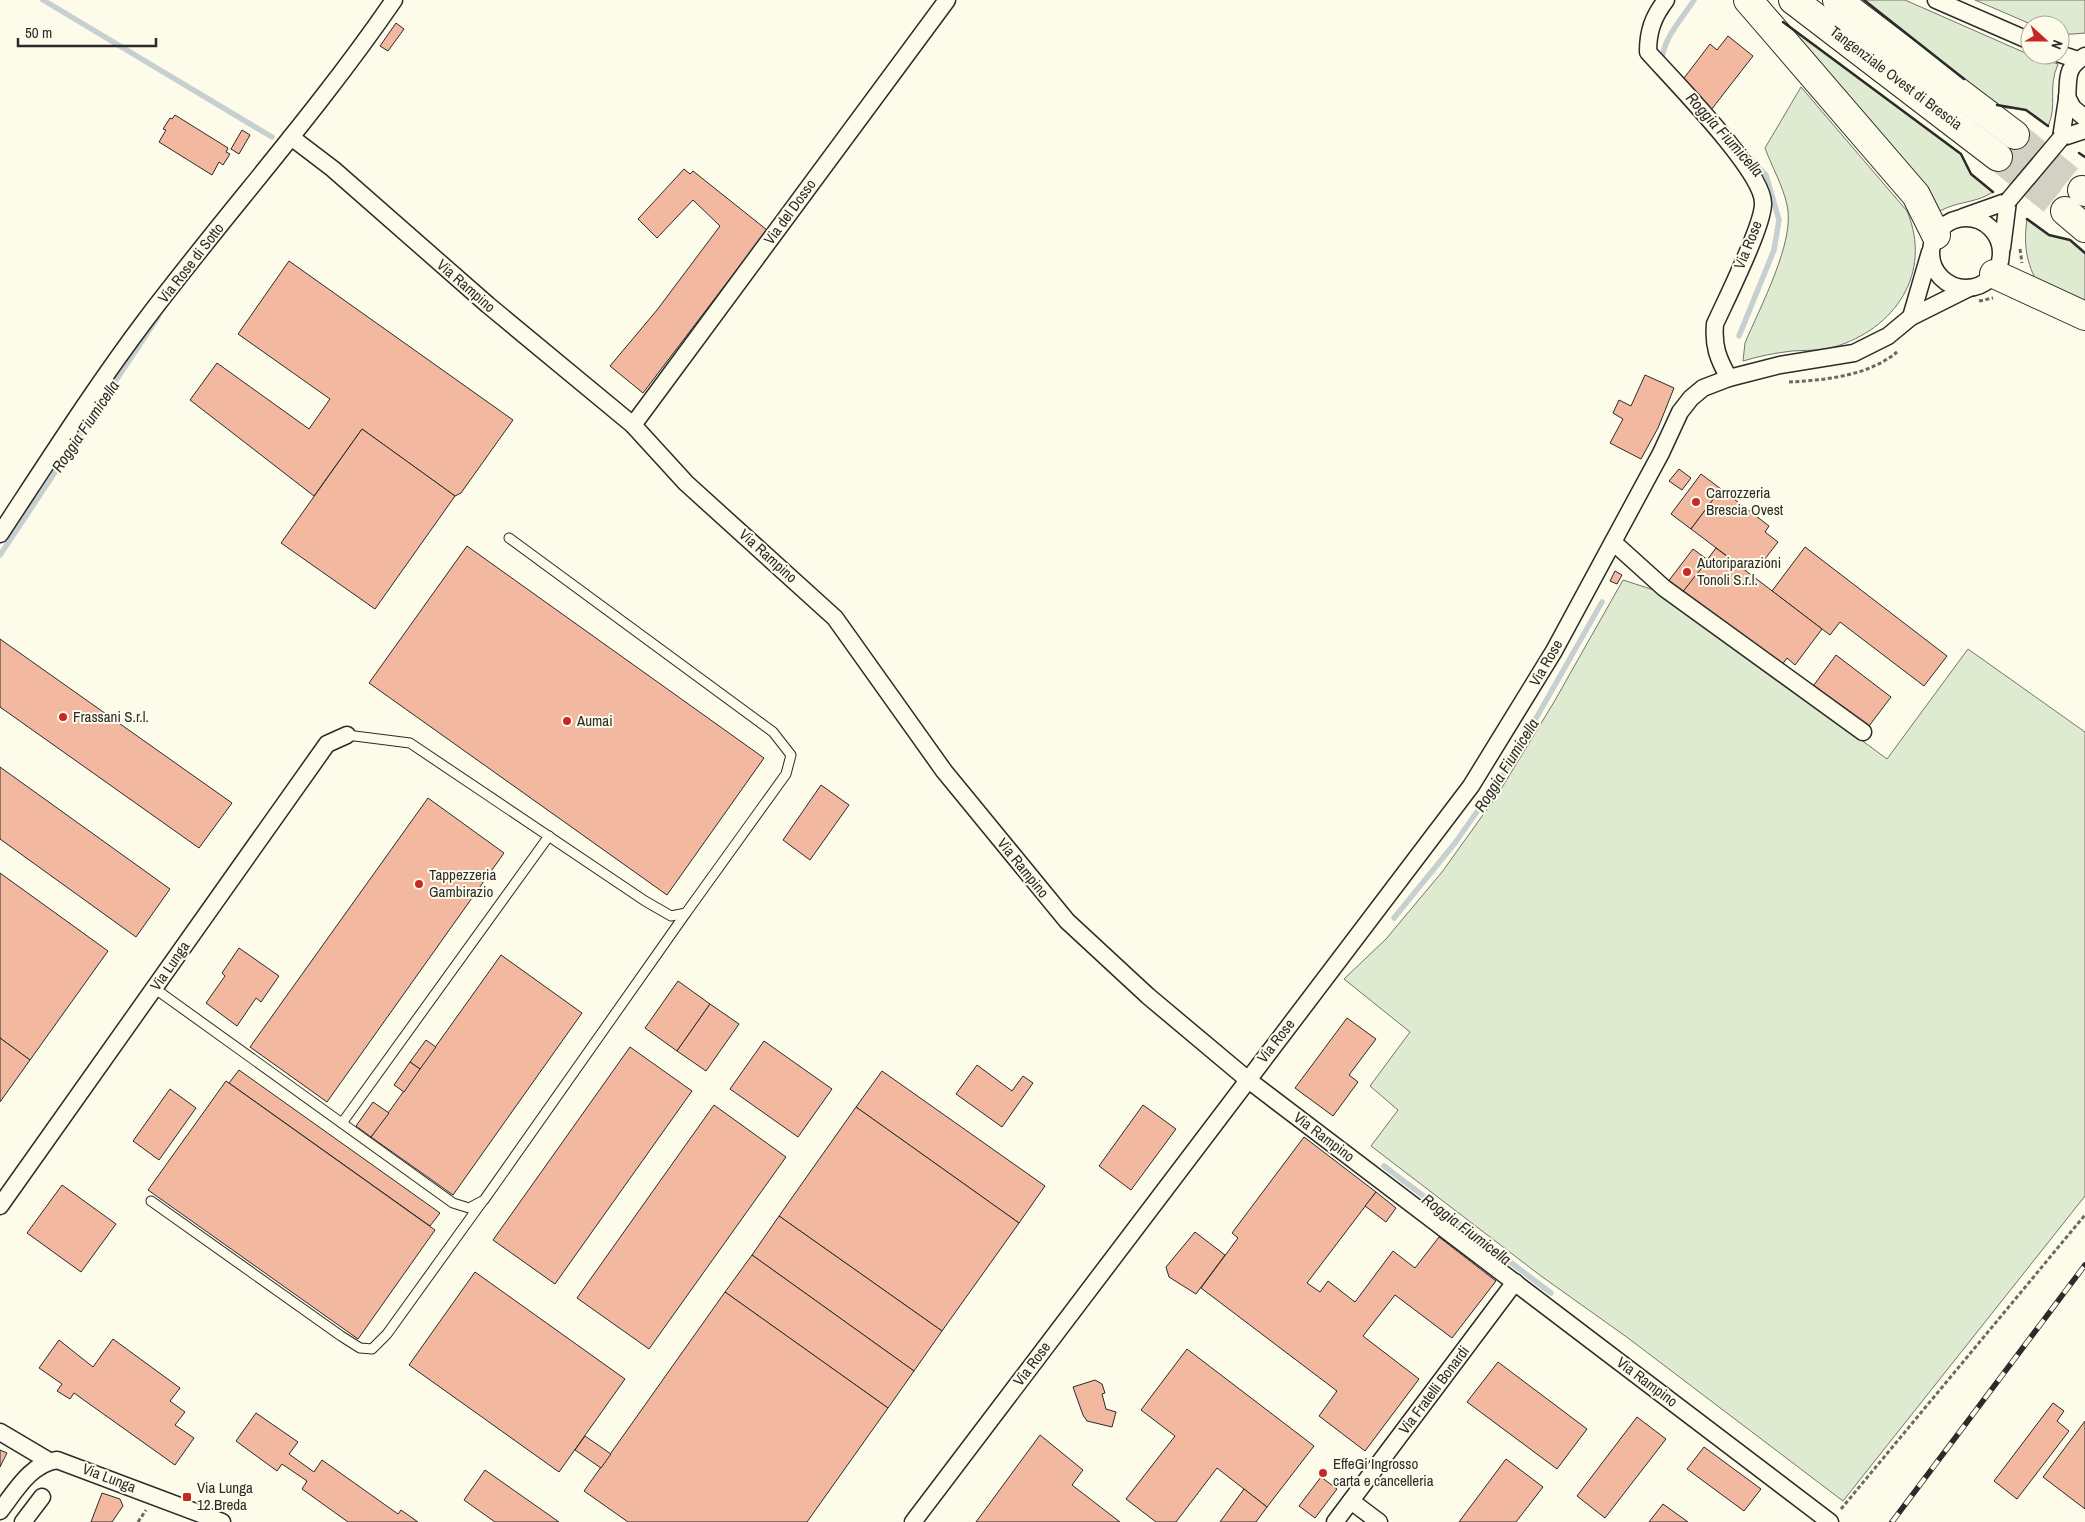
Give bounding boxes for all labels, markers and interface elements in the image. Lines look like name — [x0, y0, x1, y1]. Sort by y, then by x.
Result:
scale bar — [18, 15, 155, 47]
north arrow — [2020, 15, 2070, 65]
street label: Tangenziale Ovest di Brescia — [1826, 21, 1967, 135]
text: 50 m — [25, 22, 52, 43]
text: N — [2047, 38, 2067, 52]
water label: Roggia Fiumicella — [1681, 87, 1769, 181]
street label: Via del Dosso — [759, 175, 821, 249]
street label: Via Rose — [1728, 217, 1767, 272]
street label: Via Rose di Sotto — [153, 218, 229, 307]
street label: Via Rampino — [432, 254, 500, 317]
water label: Roggia Fiumicella — [46, 376, 124, 476]
place label: Carrozzeria Brescia Ovest — [1706, 482, 1784, 520]
marker: Carrozzeria Brescia Ovest — [1690, 496, 1702, 508]
street label: Via Rampino — [735, 524, 802, 587]
place label: Autoriparazioni Tonoli S.r.l. — [1696, 552, 1781, 590]
marker: Autoriparazioni Tonoli S.r.l. — [1681, 566, 1693, 578]
street label: Via Rose — [1524, 636, 1567, 690]
place label: Frassani S.r.l. — [73, 706, 149, 727]
place label: Aumai — [576, 710, 613, 731]
marker: Frassani S.r.l. — [57, 711, 69, 723]
water label: Roggia Fiumicella — [1468, 714, 1544, 816]
marker: Aumai — [561, 715, 573, 727]
street label: Via Rampino — [993, 833, 1054, 902]
place label: Tappezzeria Gambirazio — [429, 864, 496, 902]
marker: Tappezzeria Gambirazio — [413, 878, 425, 890]
street label: Via Lunga — [145, 937, 194, 995]
street label: Via Rose — [1252, 1014, 1299, 1067]
street label: Via Rampino — [1289, 1107, 1359, 1167]
water label: Roggia Fiumicella — [1418, 1188, 1516, 1270]
street label: Via Rose — [1008, 1337, 1055, 1390]
street label: Via Fratelli Bonardi — [1393, 1341, 1474, 1438]
street label: Via Rampino — [1612, 1352, 1682, 1412]
place label: EffeGi Ingrosso carta e cancelleria — [1333, 1453, 1434, 1491]
street label: Via Lunga — [79, 1458, 139, 1497]
marker: EffeGi Ingrosso carta e cancelleria — [1317, 1467, 1329, 1479]
place label: Via Lunga 12 Breda — [197, 1477, 253, 1515]
marker: Via Lunga 12 Breda — [181, 1491, 193, 1503]

